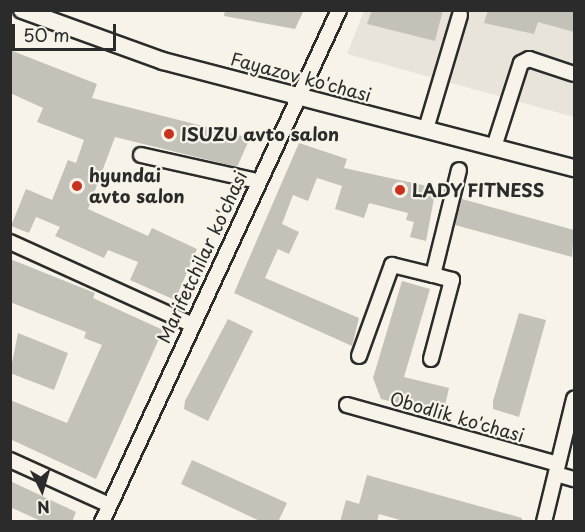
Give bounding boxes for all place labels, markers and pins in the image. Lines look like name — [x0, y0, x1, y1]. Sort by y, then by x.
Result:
place label: ISUZU avto salon — [181, 123, 339, 145]
marker: ISUZU avto salon — [162, 127, 176, 141]
place label: hyundai avto salon — [89, 165, 185, 207]
marker: hyundai avto salon — [70, 179, 84, 193]
place label: LADY FITNESS — [412, 179, 545, 201]
marker: LADY FITNESS — [393, 183, 407, 197]

